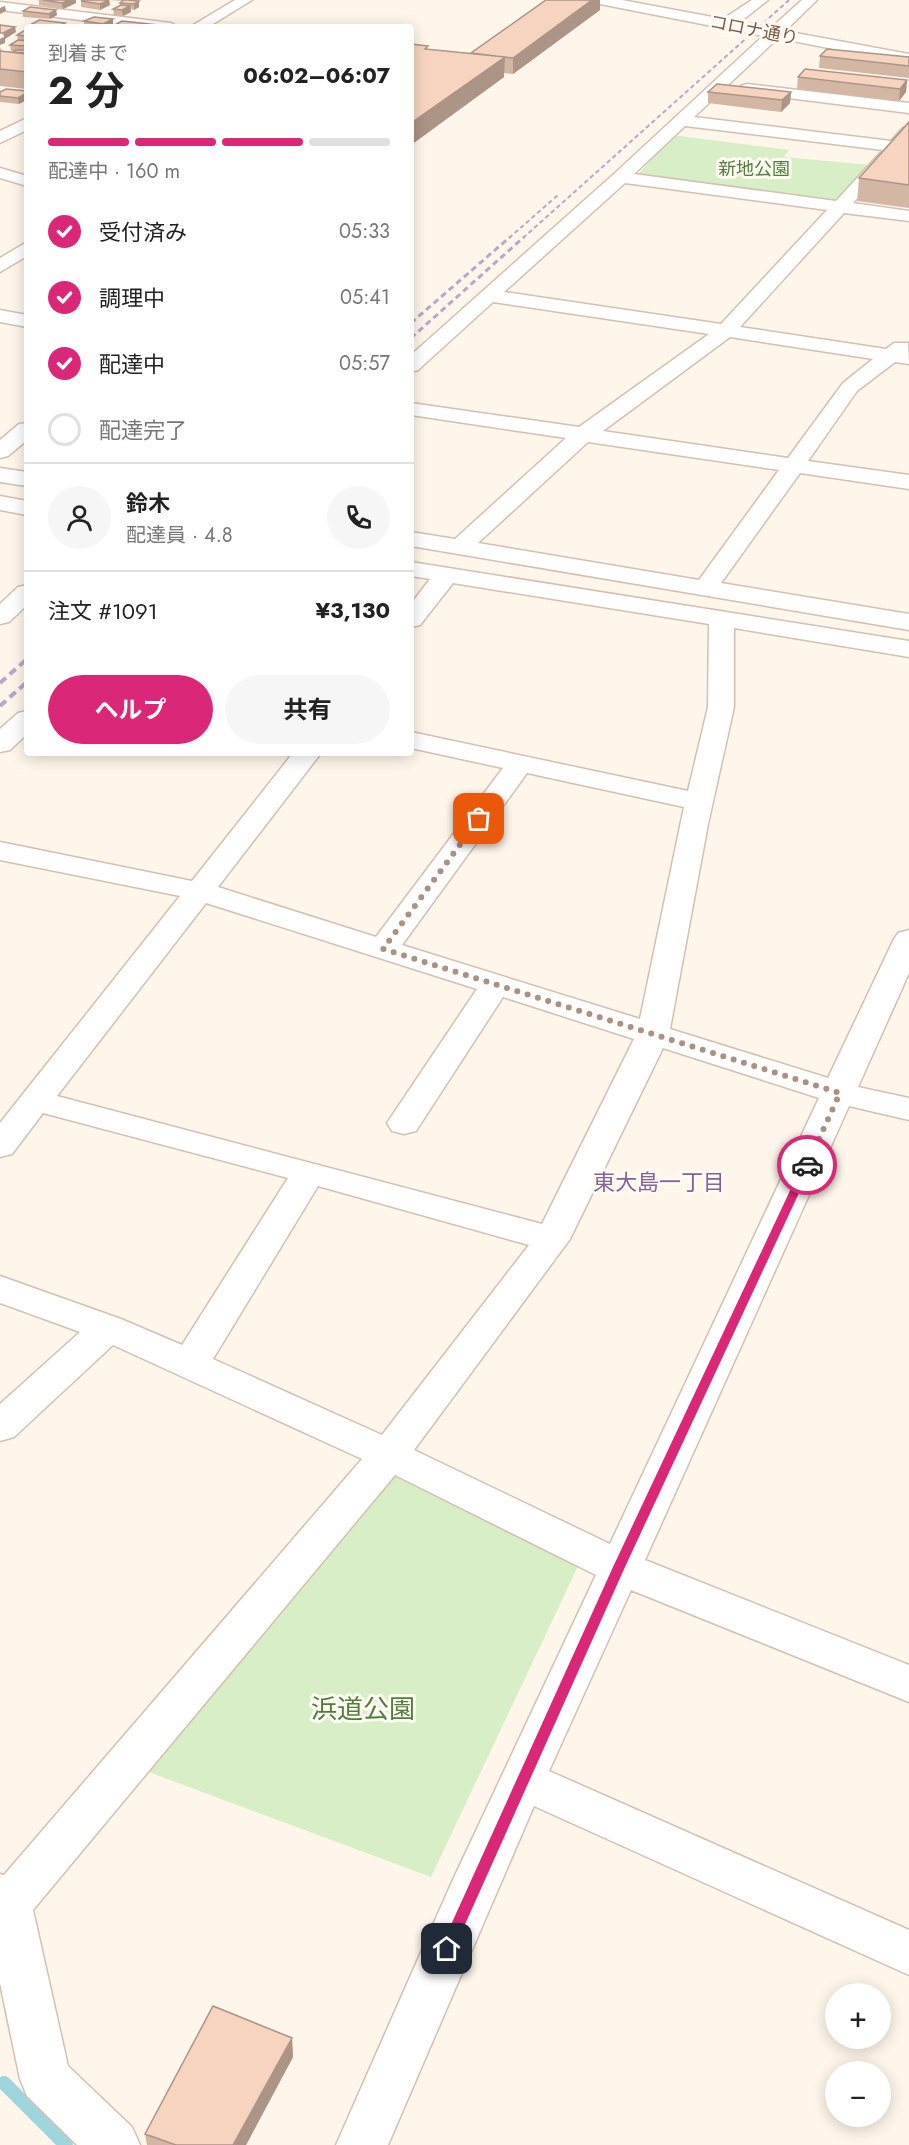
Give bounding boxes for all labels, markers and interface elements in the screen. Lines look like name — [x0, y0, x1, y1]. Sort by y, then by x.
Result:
street label: コロナ通り — [707, 9, 801, 51]
text: 到着まで — [48, 39, 128, 68]
text: 06:02–06:07 — [243, 59, 390, 91]
text: 2 分 — [48, 62, 124, 119]
park label: 新地公園 — [718, 156, 790, 182]
text: 配達中 · 160 m — [48, 157, 180, 186]
icon: check — [48, 215, 81, 248]
text: 受付済み — [99, 216, 187, 248]
text: 05:33 — [339, 217, 390, 246]
icon: check — [48, 281, 81, 314]
text: 調理中 — [99, 282, 165, 314]
text: 05:41 — [340, 283, 390, 312]
icon: check — [48, 347, 81, 380]
text: 配達中 — [99, 348, 165, 380]
text: 05:57 — [339, 349, 390, 378]
text: 配達完了 — [99, 414, 187, 446]
button: person — [48, 486, 111, 549]
button: phone — [327, 486, 390, 549]
text: 鈴木 — [126, 487, 170, 519]
text: 配達員 · 4.8 — [126, 521, 233, 550]
text: ¥3,130 — [315, 594, 390, 626]
text: 注文 #1091 — [48, 595, 158, 627]
button: ヘルプ — [48, 675, 213, 744]
button: 共有 — [225, 675, 390, 744]
pin — [453, 793, 504, 844]
icon: bag — [462, 802, 495, 835]
courier — [777, 1135, 837, 1195]
icon: car — [791, 1149, 824, 1182]
district label: 東大島一丁目 — [593, 1166, 725, 1198]
park label: 浜道公園 — [311, 1690, 415, 1728]
pin — [421, 1923, 472, 1974]
icon: home — [430, 1932, 463, 1965]
map controls — [825, 1983, 891, 2127]
button: + — [825, 1983, 891, 2049]
button: − — [825, 2061, 891, 2127]

